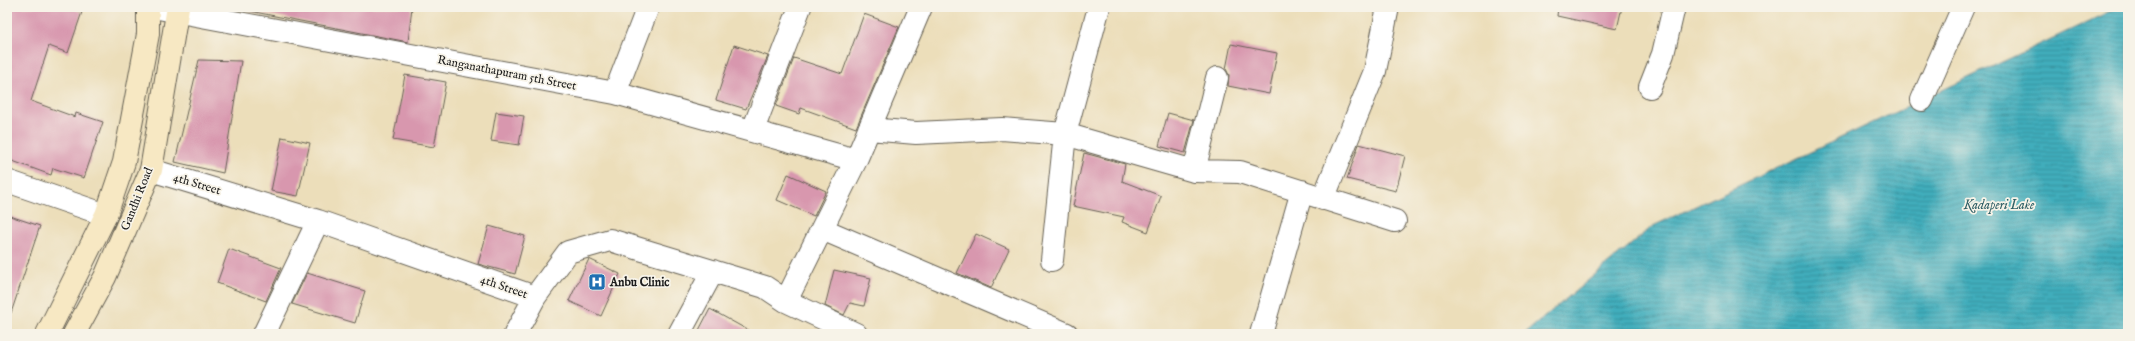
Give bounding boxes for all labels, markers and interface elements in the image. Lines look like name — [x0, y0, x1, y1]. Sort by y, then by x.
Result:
street label: Ranganathapuram 5th Street — [436, 52, 578, 95]
street label: Gandhi Road — [118, 165, 157, 233]
street label: 4th Street — [171, 170, 223, 198]
water label: Kadaperi Lake — [1963, 197, 2035, 214]
street label: 4th Street — [478, 272, 530, 302]
hospital icon: Anbu Clinic — [587, 272, 607, 292]
place label: Anbu Clinic — [609, 275, 670, 290]

